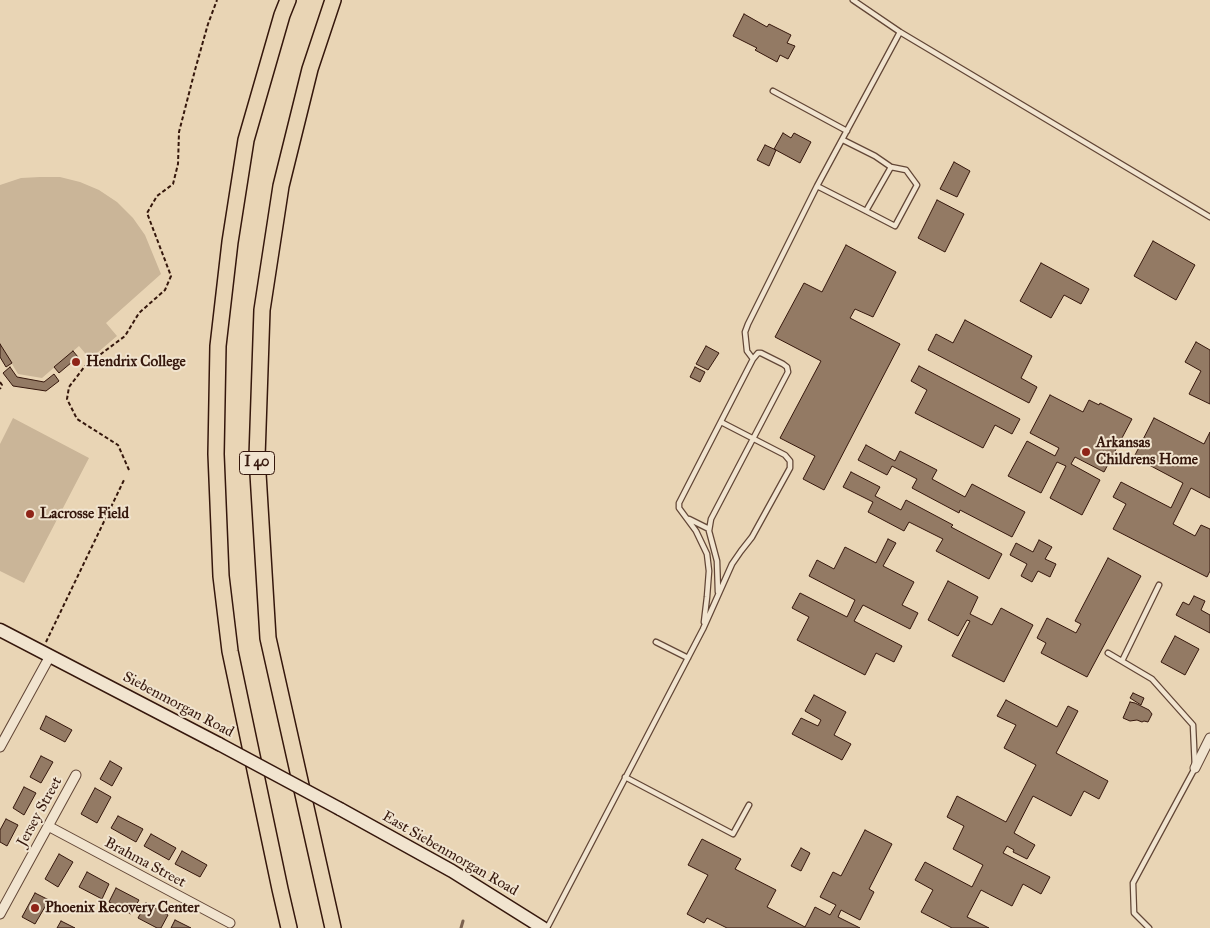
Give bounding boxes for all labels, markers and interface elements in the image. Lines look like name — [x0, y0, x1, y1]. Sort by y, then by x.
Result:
place label: Hendrix College — [86, 353, 186, 371]
marker: Hendrix College — [70, 356, 82, 368]
place label: Arkansas Childrens Home — [1096, 434, 1198, 469]
marker: Arkansas Childrens Home — [1080, 446, 1092, 458]
road number: I 40 — [240, 452, 274, 474]
place label: Lacrosse Field — [40, 505, 129, 523]
marker: Lacrosse Field — [24, 508, 36, 520]
street label: Siebenmorgan Road — [119, 668, 237, 742]
street label: Jersey Street — [14, 774, 66, 850]
street label: East Siebenmorgan Road — [379, 808, 521, 900]
street label: Brahma Street — [101, 834, 189, 892]
place label: Phoenix Recovery Center — [45, 899, 199, 917]
marker: Phoenix Recovery Center — [29, 902, 41, 914]

